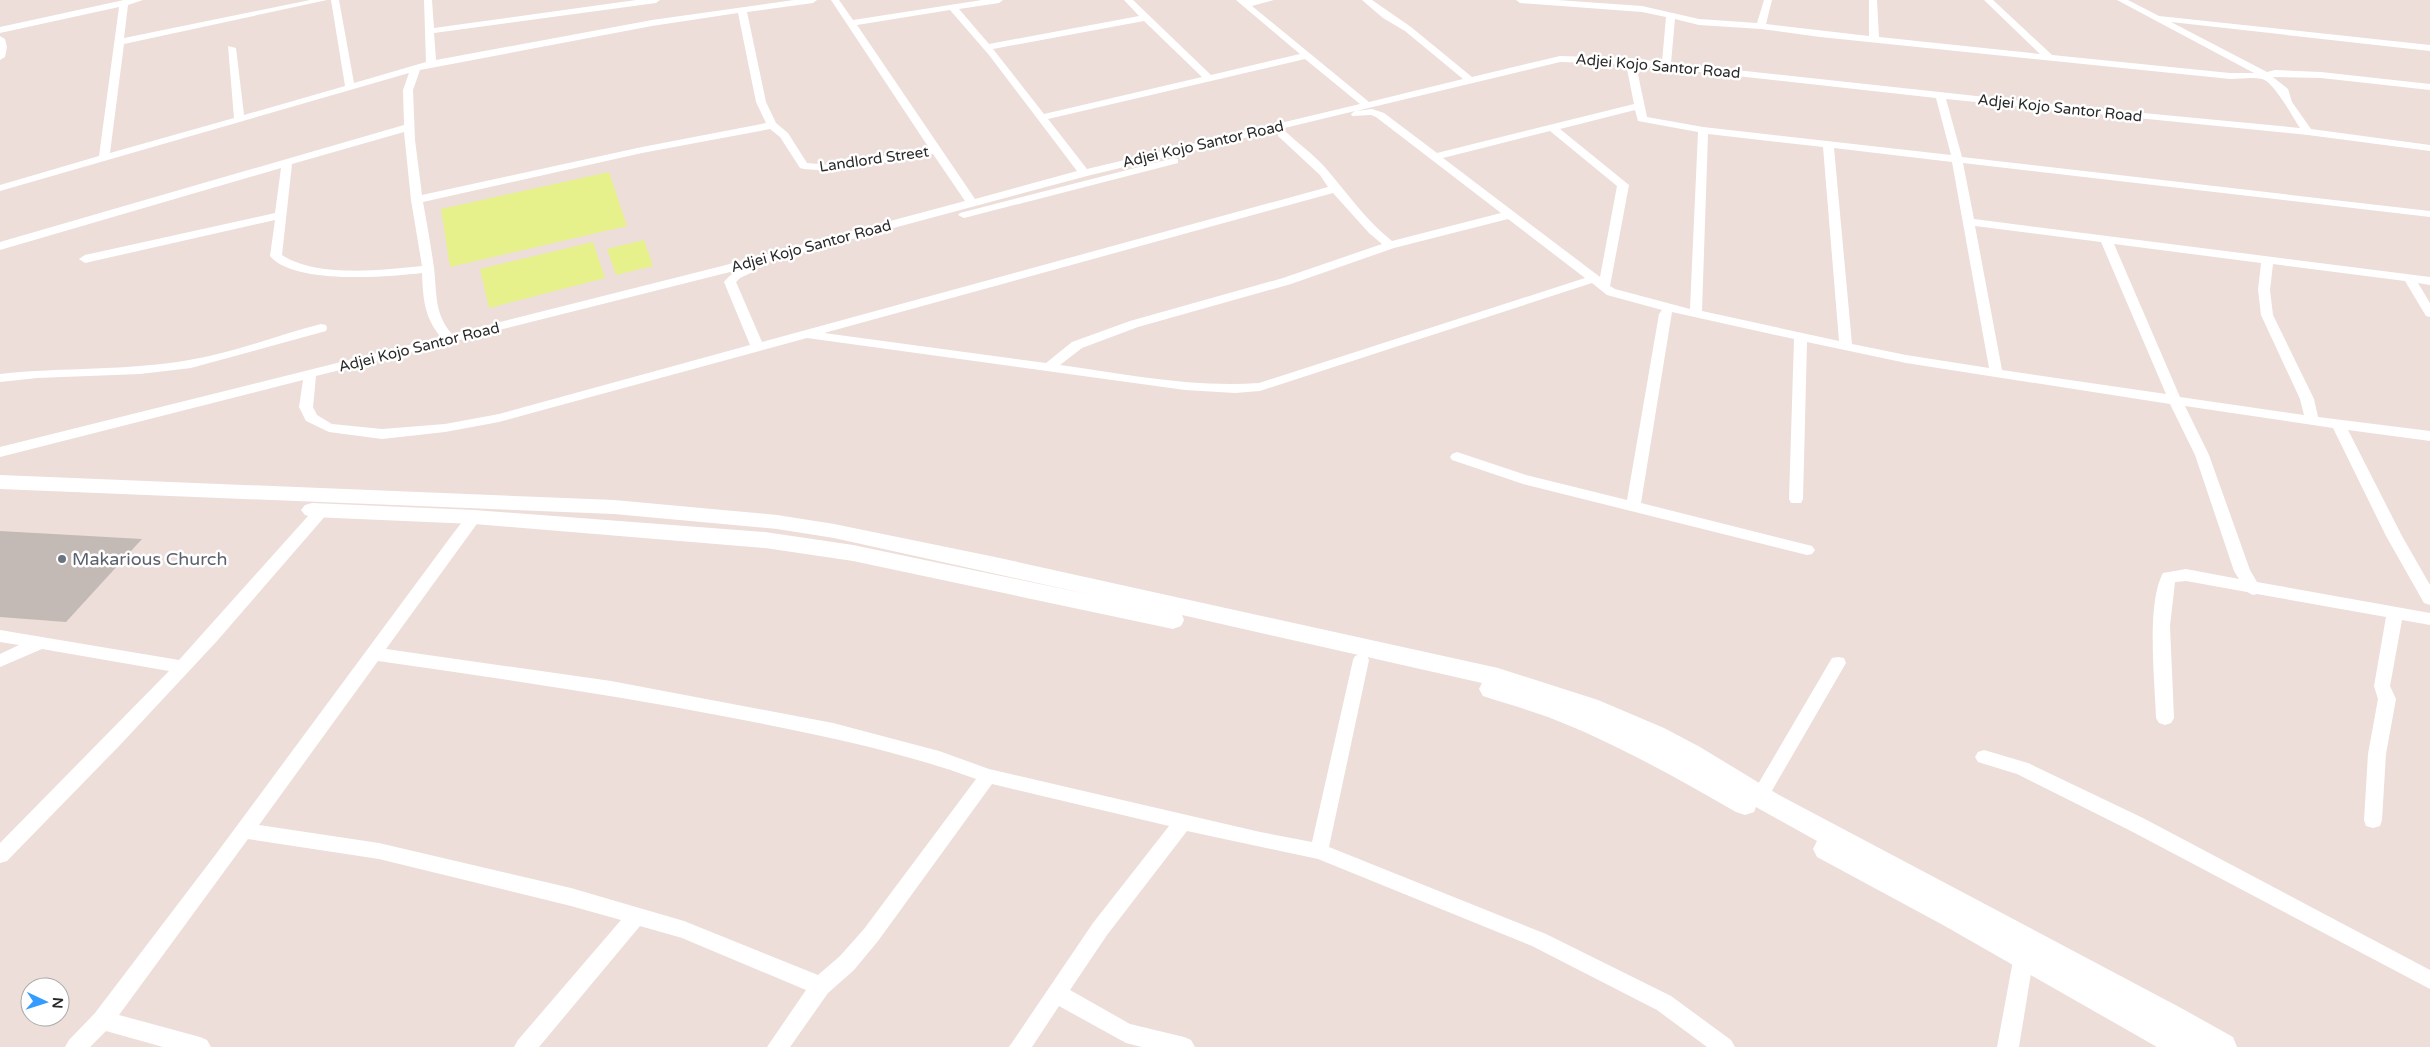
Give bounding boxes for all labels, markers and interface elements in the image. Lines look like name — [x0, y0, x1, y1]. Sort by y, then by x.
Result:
street label: Adjei Kojo Santor Road — [1575, 50, 1741, 82]
street label: Adjei Kojo Santor Road — [1977, 90, 2143, 126]
street label: Adjei Kojo Santor Road — [1121, 117, 1285, 171]
street label: Landlord Street — [818, 142, 930, 176]
street label: Adjei Kojo Santor Road — [729, 216, 893, 276]
street label: Adjei Kojo Santor Road — [337, 318, 501, 376]
place label: Makarious Church — [72, 548, 227, 570]
marker: Makarious Church — [56, 553, 68, 565]
north arrow — [20, 977, 70, 1027]
text: N — [49, 997, 66, 1009]

